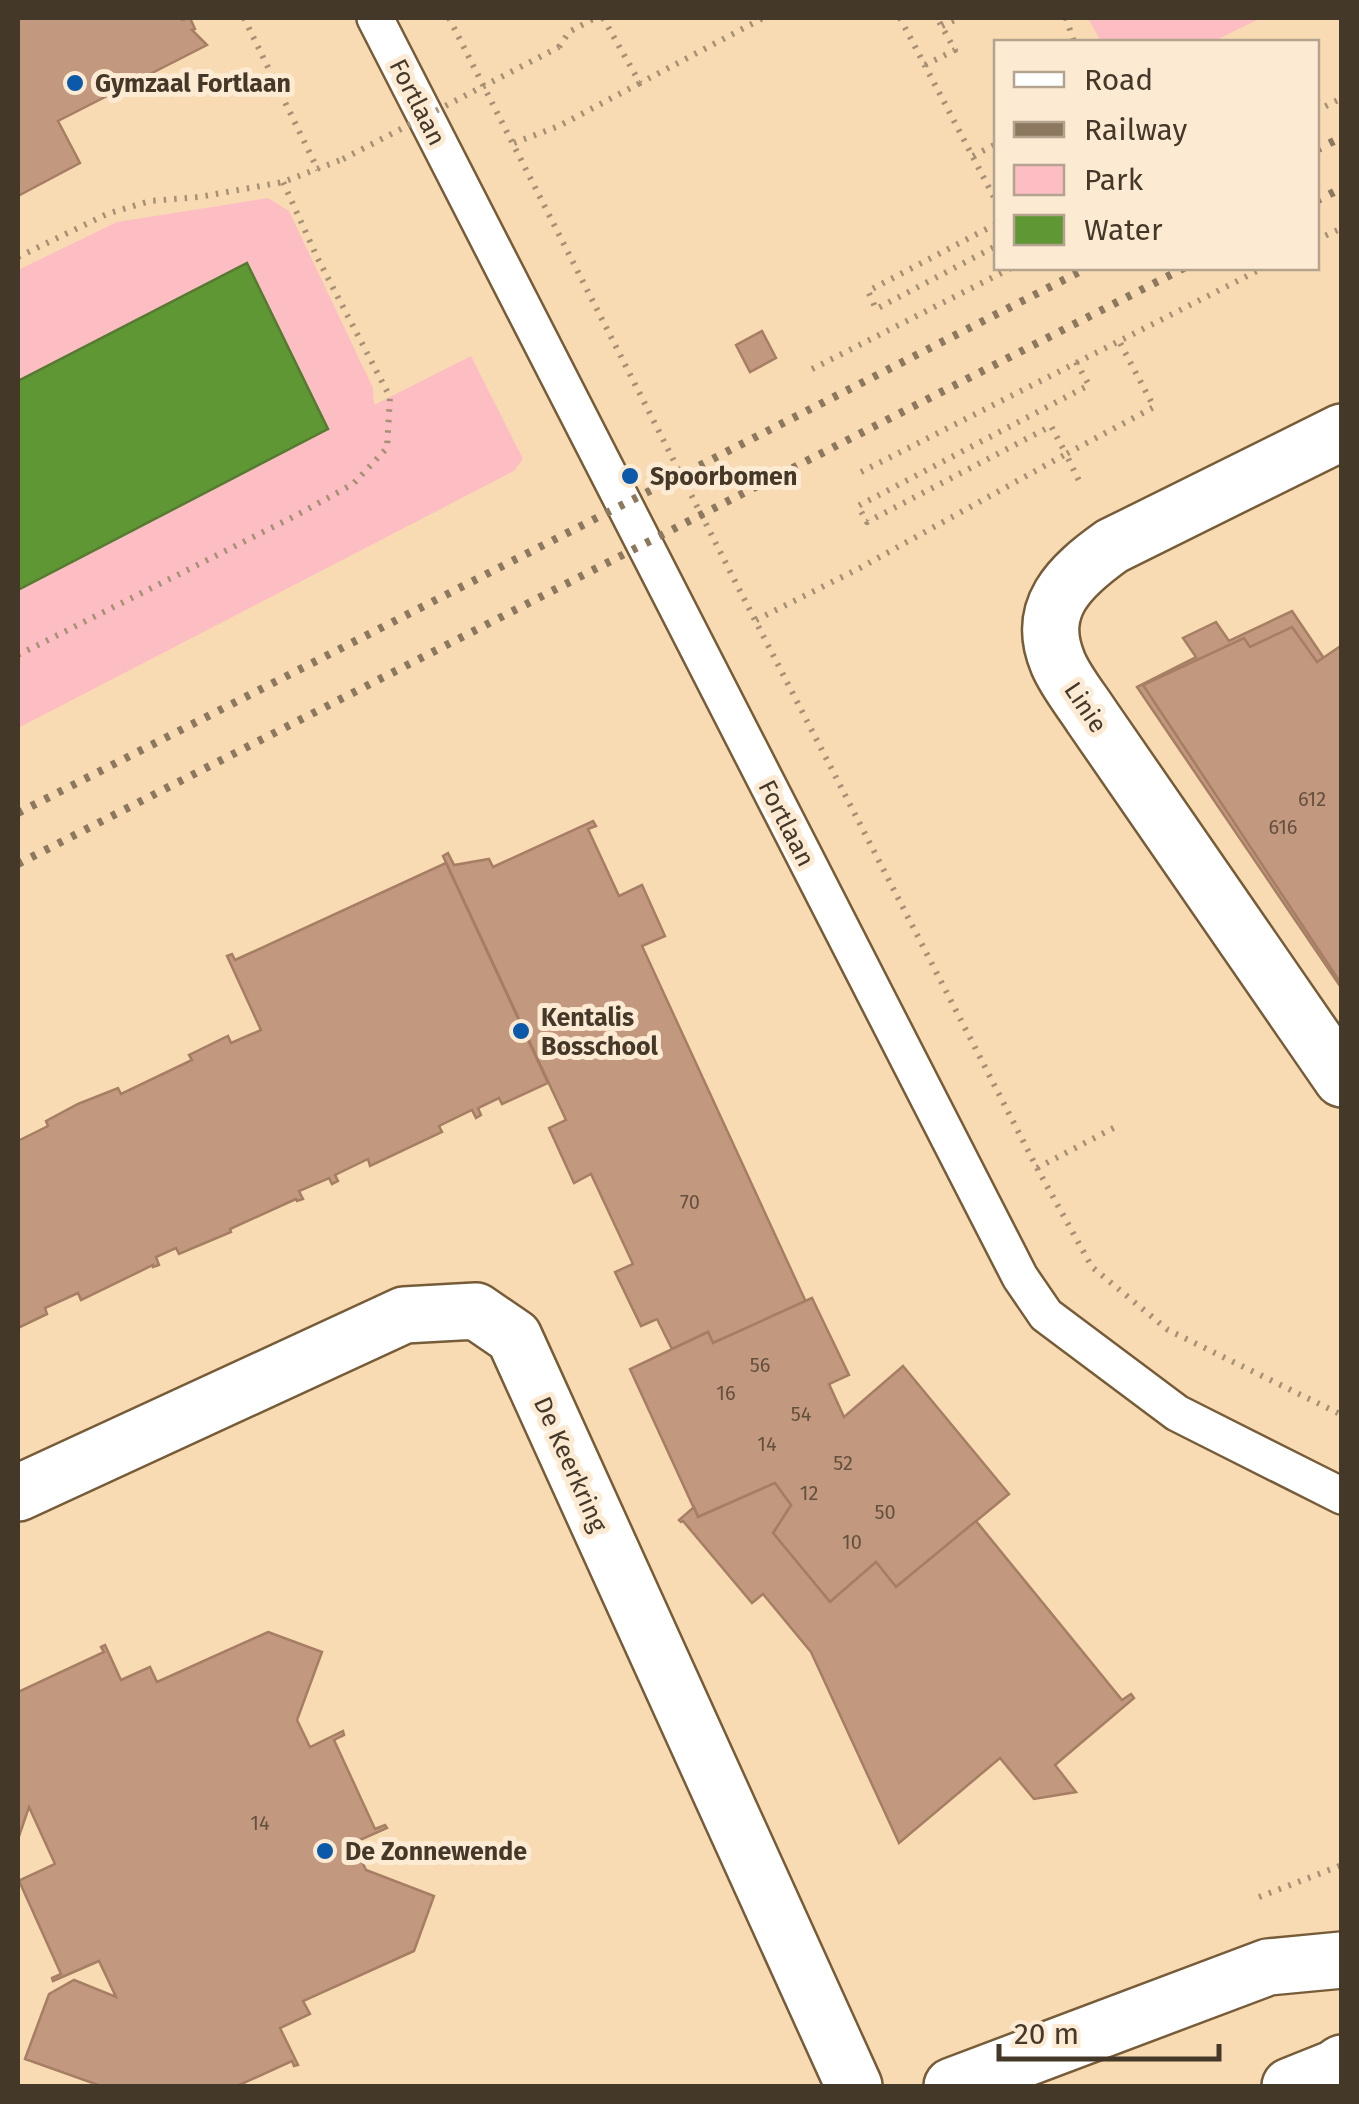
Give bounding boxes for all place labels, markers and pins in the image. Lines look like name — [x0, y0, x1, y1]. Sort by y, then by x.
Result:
place label: Gymzaal Fortlaan — [95, 69, 291, 99]
marker: Gymzaal Fortlaan — [64, 72, 86, 94]
place label: Spoorbomen — [650, 462, 797, 492]
marker: Spoorbomen — [619, 465, 641, 487]
place label: Kentalis Bosschool — [541, 1003, 659, 1062]
marker: Kentalis Bosschool — [510, 1020, 532, 1042]
place label: De Zonnewende — [345, 1837, 527, 1867]
marker: De Zonnewende — [314, 1840, 336, 1862]

